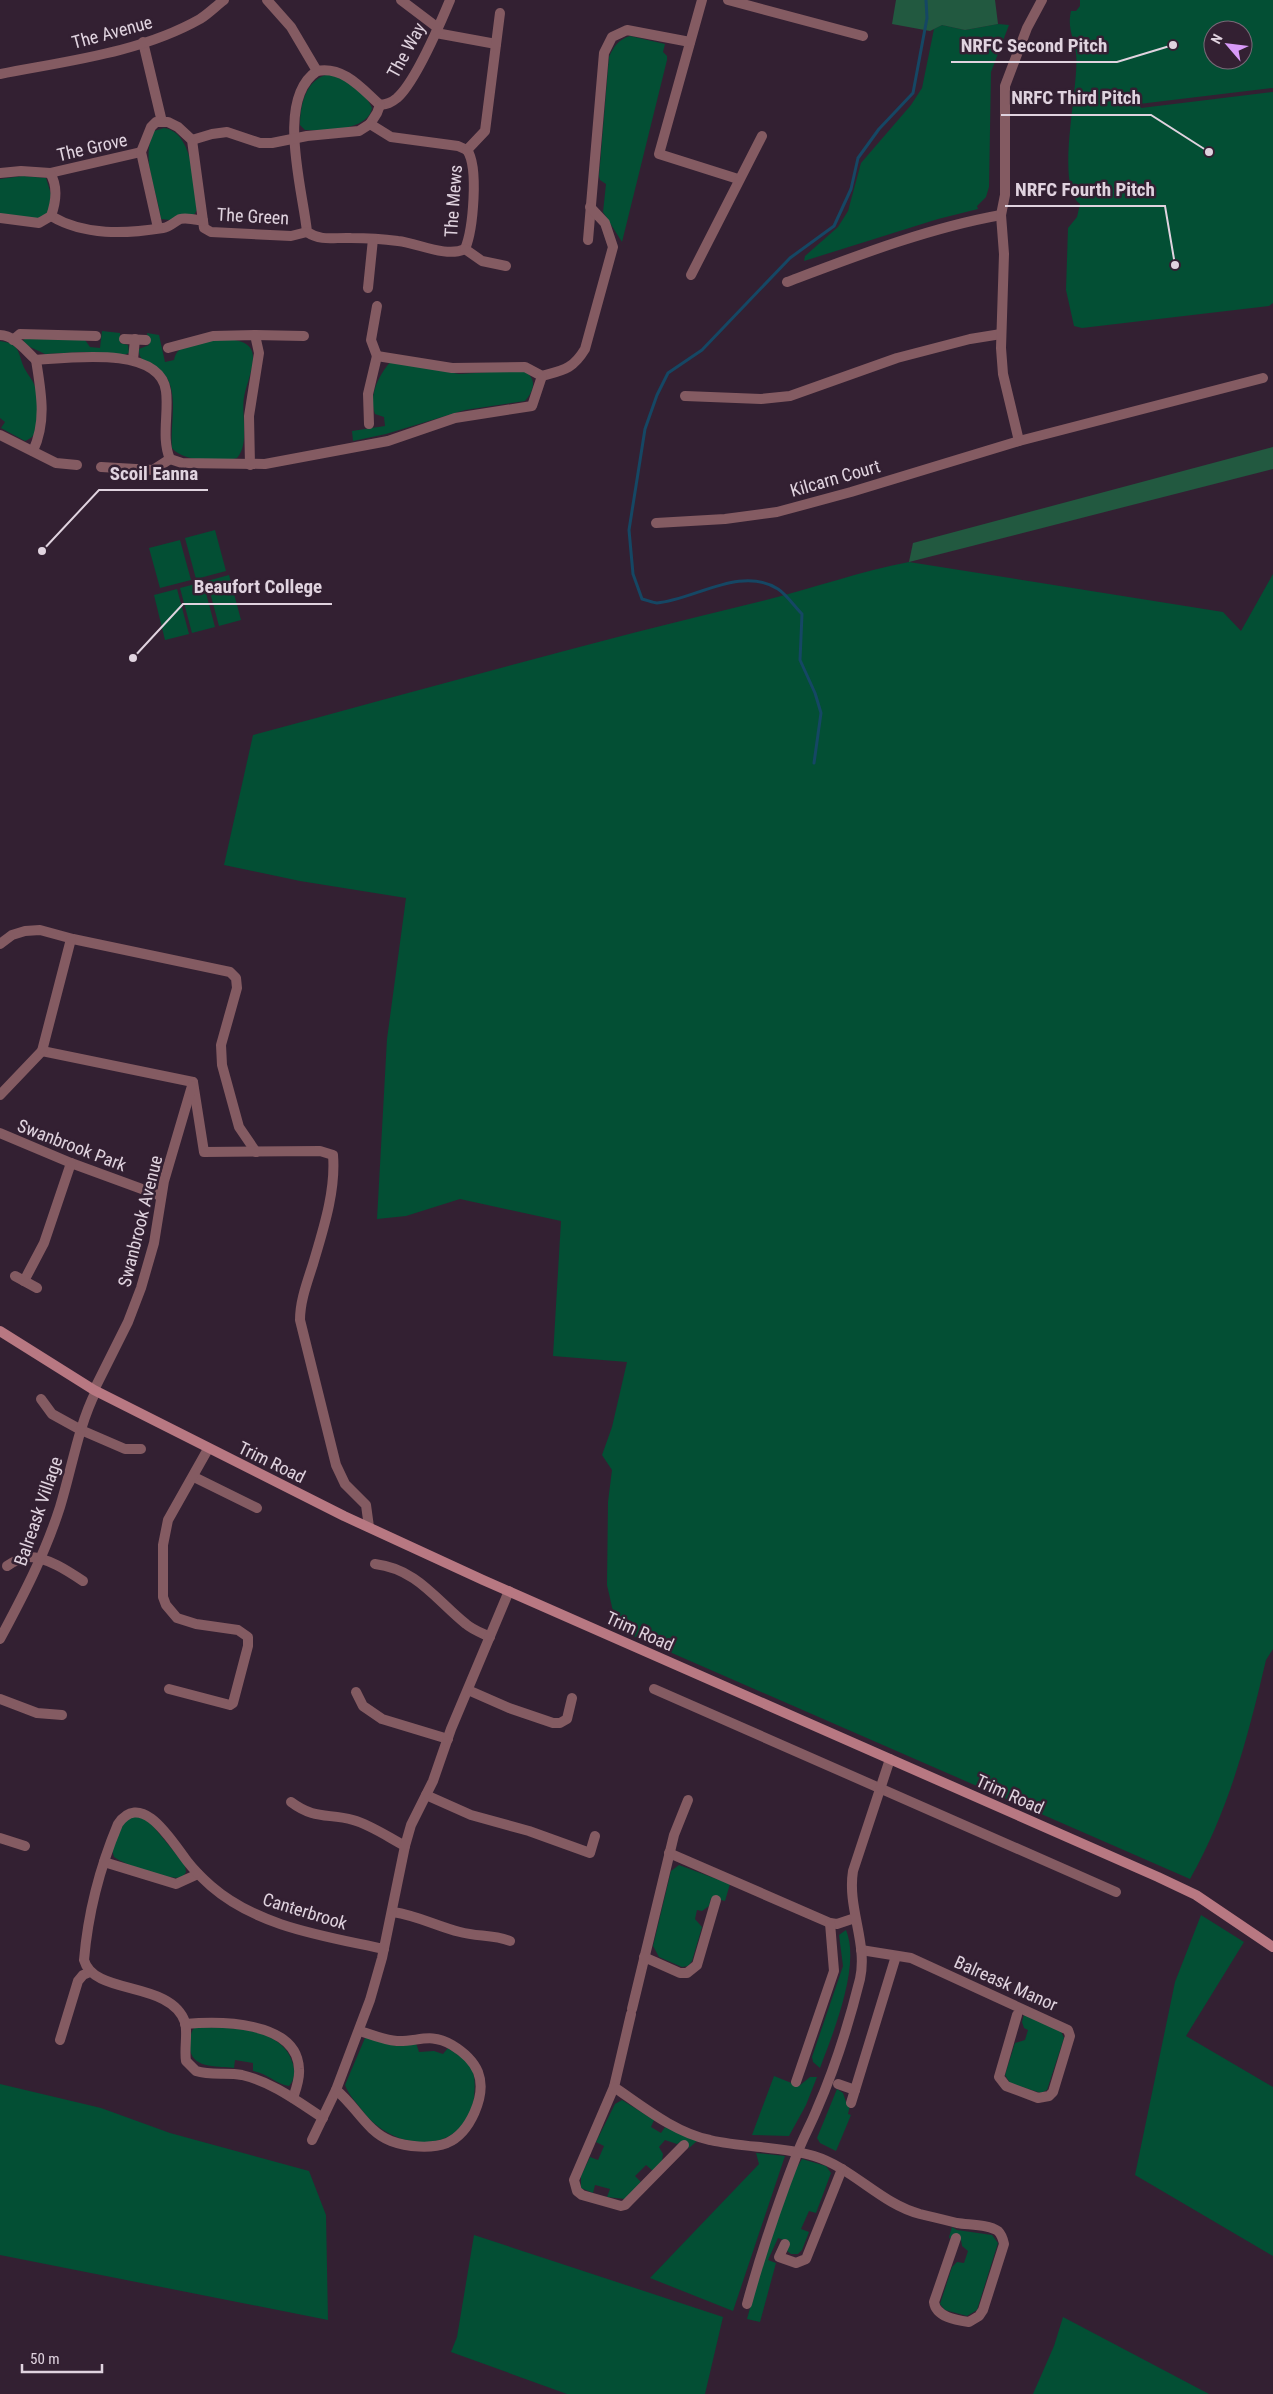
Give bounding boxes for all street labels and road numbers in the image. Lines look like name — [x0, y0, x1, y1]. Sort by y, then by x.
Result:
street label: The Avenue — [69, 11, 155, 53]
street label: The Way — [382, 18, 430, 81]
street label: The Grove — [55, 129, 129, 165]
street label: The Mews — [440, 164, 466, 238]
street label: The Green — [216, 204, 290, 228]
street label: Kilcarn Court — [788, 455, 882, 501]
street label: Swanbrook Park — [15, 1115, 129, 1175]
street label: Swanbrook Avenue — [114, 1153, 166, 1289]
street label: Trim Road — [235, 1437, 309, 1487]
street label: Balreask Village — [10, 1454, 66, 1568]
street label: Trim Road — [603, 1607, 677, 1655]
street label: Trim Road — [973, 1770, 1047, 1818]
street label: Canterbrook — [260, 1888, 350, 1934]
street label: Balreask Manor — [951, 1951, 1061, 2015]

